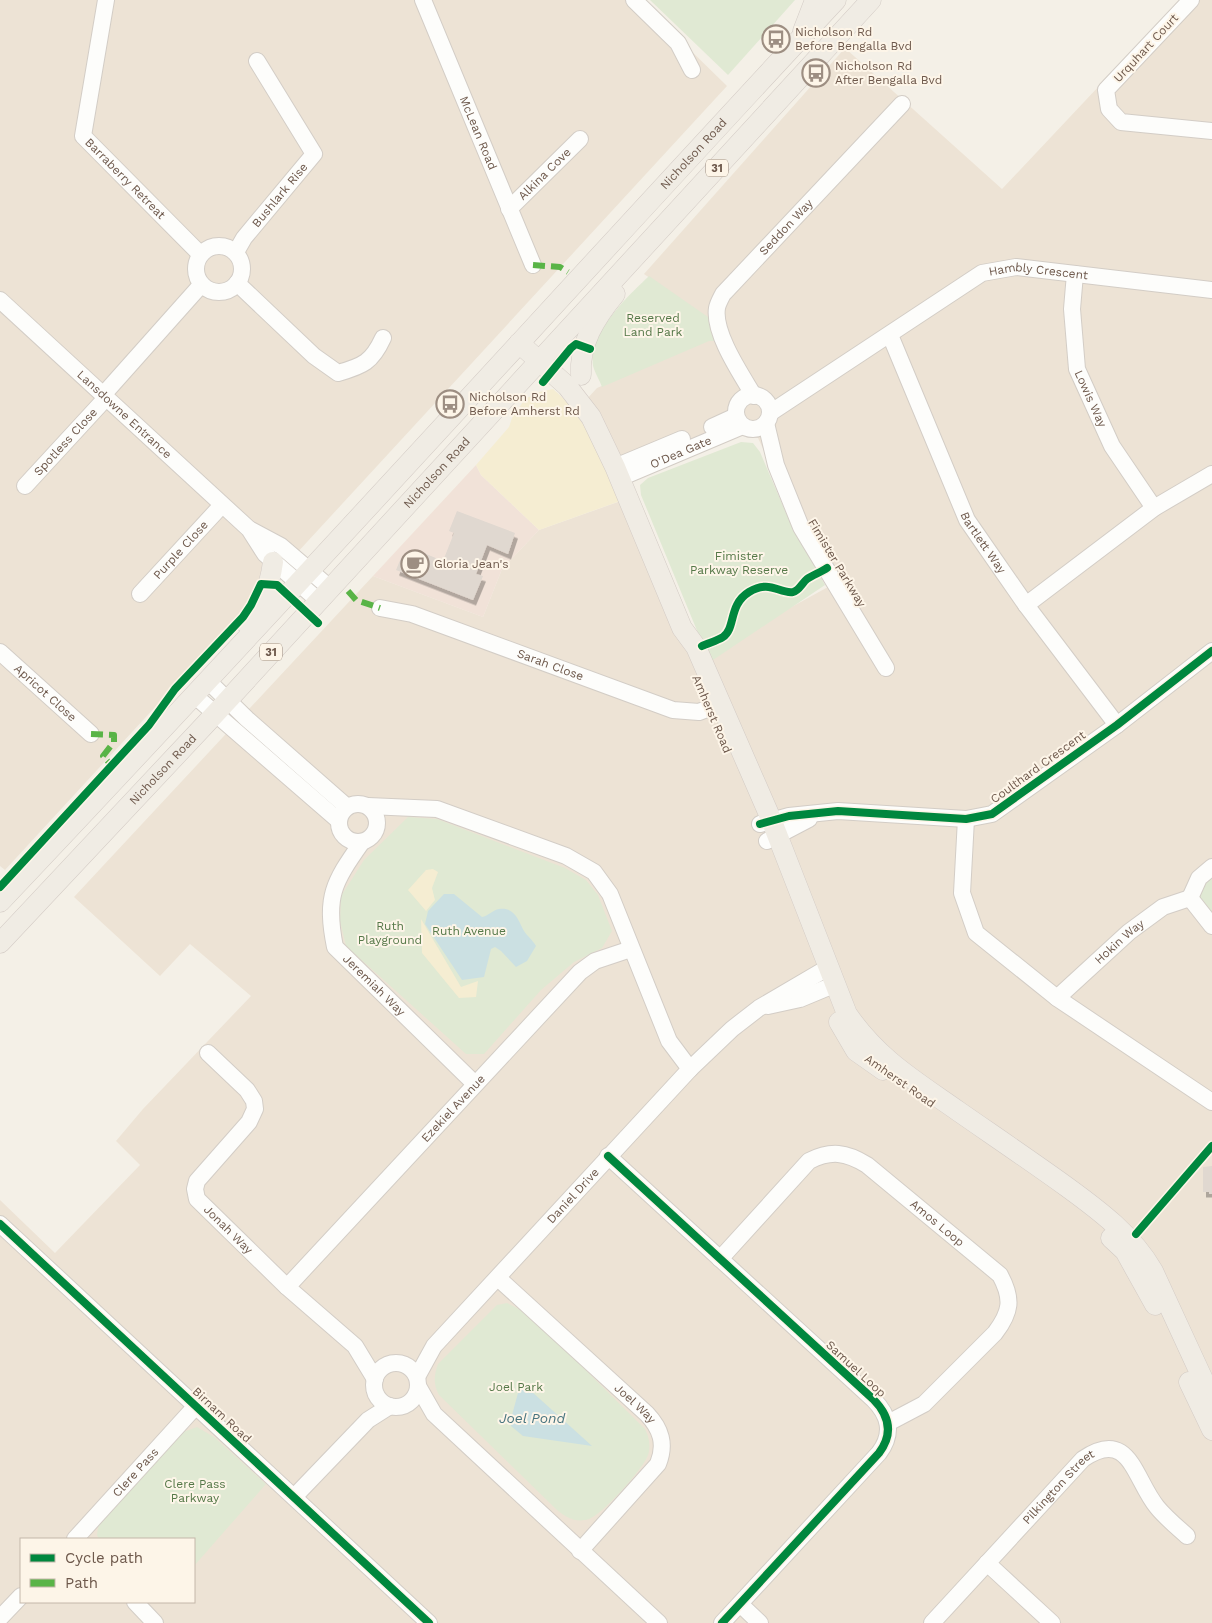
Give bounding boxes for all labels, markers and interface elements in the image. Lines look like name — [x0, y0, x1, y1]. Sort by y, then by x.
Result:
street label: Urquhart Court — [1111, 11, 1181, 85]
bus stop icon: Nicholson Rd Before Bengalla Bvd — [761, 24, 791, 54]
place label: Nicholson Rd Before Bengalla Bvd — [795, 25, 912, 53]
bus stop icon: Nicholson Rd After Bengalla Bvd — [801, 58, 831, 88]
place label: Nicholson Rd After Bengalla Bvd — [835, 59, 942, 87]
street label: McLean Road — [457, 94, 500, 172]
street label: Nicholson Road — [657, 116, 730, 192]
street label: Barraberry Retreat — [82, 135, 168, 222]
street label: Alkina Cove — [515, 145, 574, 203]
street label: Bushlark Rise — [249, 160, 311, 230]
road number: 31 — [706, 160, 728, 177]
street label: Seddon Way — [756, 196, 816, 258]
street label: Hambly Crescent — [988, 260, 1089, 282]
park label: Reserved Land Park — [624, 311, 683, 339]
street label: Lansdowne Entrance — [74, 367, 175, 461]
street label: Lowis Way — [1071, 368, 1110, 430]
bus stop icon: Nicholson Rd Before Amherst Rd — [435, 389, 465, 419]
place label: Nicholson Rd Before Amherst Rd — [469, 390, 580, 418]
street label: Spotless Close — [31, 405, 100, 479]
street label: O'Dea Gate — [648, 433, 714, 471]
street label: Nicholson Road — [401, 434, 473, 511]
street label: Bartlett Way — [957, 510, 1009, 577]
street label: Fimister Parkway — [805, 516, 869, 610]
street label: Purple Close — [150, 518, 211, 582]
cafe icon: Gloria Jean's — [400, 549, 430, 579]
park label: Fimister Parkway Reserve — [690, 549, 788, 577]
place label: Gloria Jean's — [434, 557, 509, 571]
road number: 31 — [260, 644, 282, 660]
street label: Sarah Close — [515, 646, 586, 684]
street label: Apricot Close — [11, 661, 79, 724]
street label: Amherst Road — [689, 673, 735, 755]
street label: Coulthard Crescent — [988, 728, 1088, 806]
street label: Nicholson Road — [127, 731, 199, 808]
street label: Hokin Way — [1092, 916, 1147, 967]
park label: Ruth Playground — [358, 919, 422, 947]
park label: Ruth Avenue — [432, 924, 506, 938]
street label: Jeremiah Way — [340, 952, 409, 1019]
street label: Amherst Road — [862, 1051, 938, 1111]
street label: Ezekiel Avenue — [418, 1072, 488, 1145]
street label: Daniel Drive — [544, 1165, 602, 1226]
street label: Amos Loop — [907, 1197, 967, 1249]
street label: Jonah Way — [201, 1203, 256, 1257]
street label: Samuel Loop — [823, 1338, 889, 1400]
park label: Joel Park — [489, 1380, 543, 1394]
street label: Joel Way — [612, 1381, 659, 1427]
street label: Birnam Road — [190, 1384, 254, 1446]
water label: Joel Pond — [499, 1410, 565, 1426]
street label: Clere Pass — [110, 1445, 161, 1500]
street label: Pilkington Street — [1020, 1447, 1097, 1527]
park label: Clere Pass Parkway — [164, 1477, 226, 1505]
legend — [20, 1538, 195, 1603]
text: Cycle path — [65, 1549, 143, 1567]
text: Path — [65, 1574, 98, 1592]

